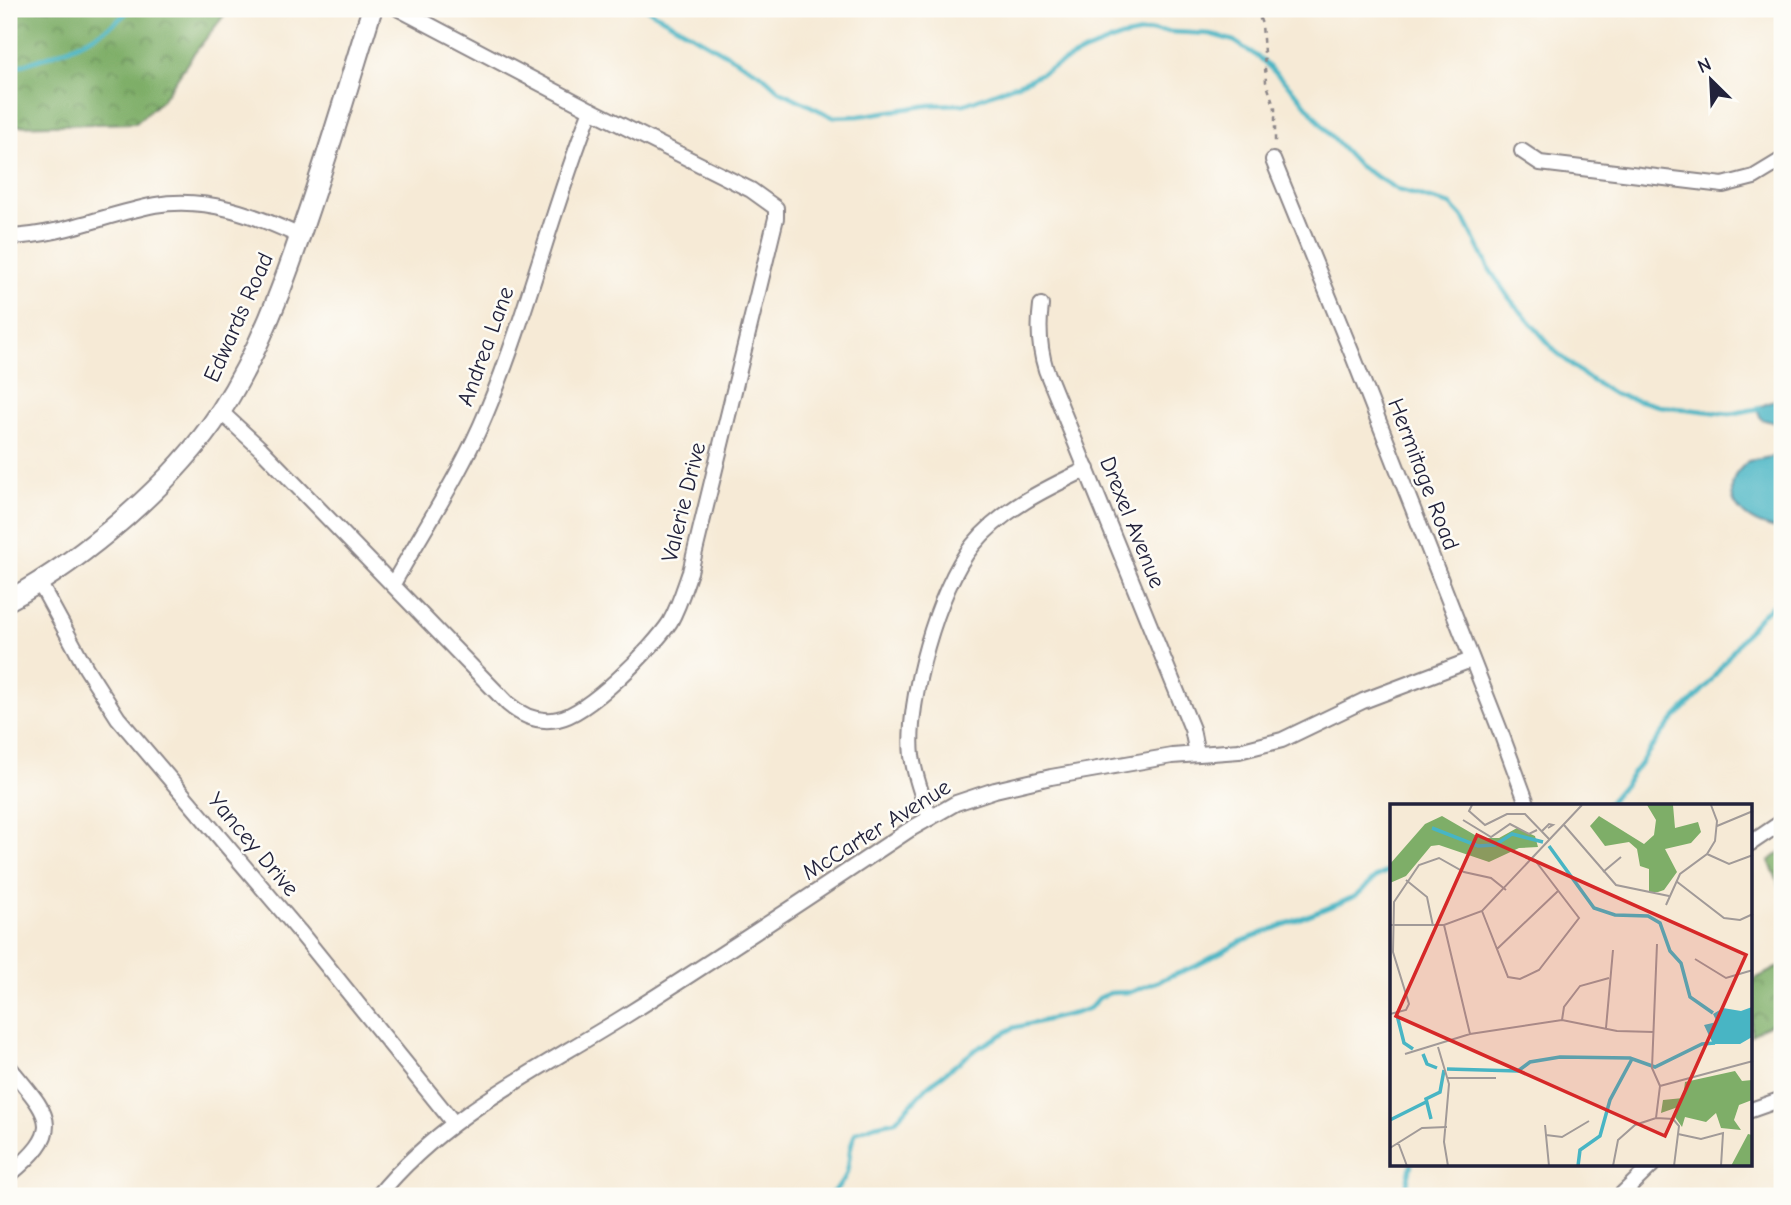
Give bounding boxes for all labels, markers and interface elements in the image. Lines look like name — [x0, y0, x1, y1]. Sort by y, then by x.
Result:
north arrow — [1676, 46, 1746, 116]
text: N — [1694, 53, 1715, 78]
street label: Edwards Road — [198, 248, 279, 386]
street label: Andrea Lane — [451, 283, 520, 410]
street label: Hermitage Road — [1382, 394, 1465, 554]
street label: Valerie Drive — [656, 439, 711, 565]
street label: Drexel Avenue — [1094, 453, 1171, 592]
street label: McCarter Avenue — [797, 773, 955, 886]
street label: Yancey Drive — [202, 787, 305, 902]
inset map — [1390, 804, 1752, 1166]

